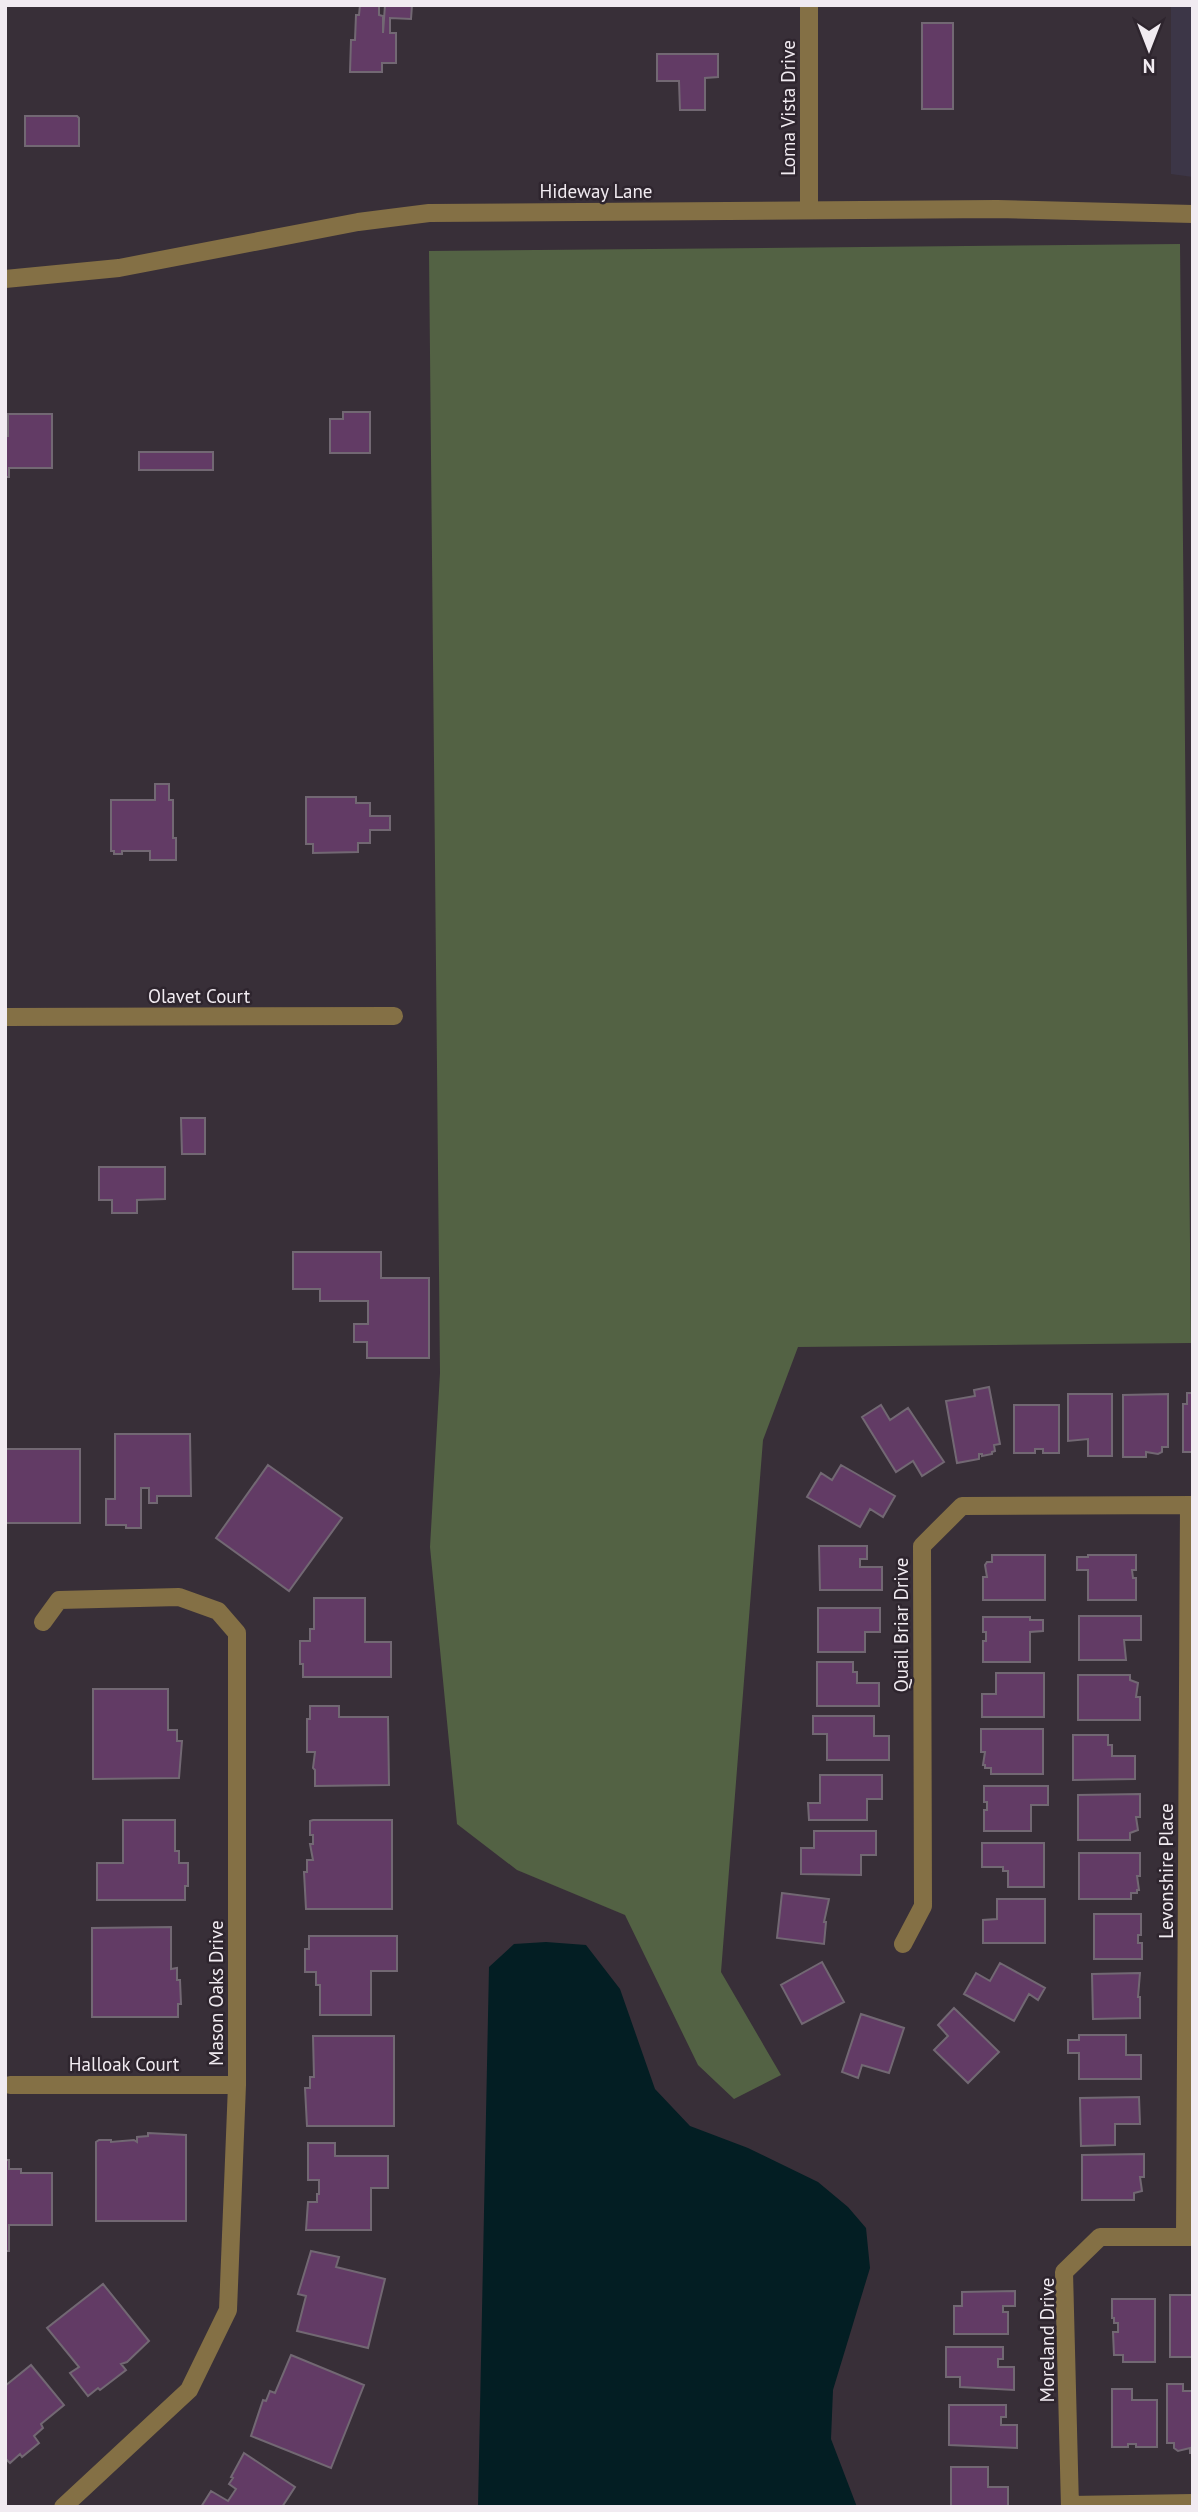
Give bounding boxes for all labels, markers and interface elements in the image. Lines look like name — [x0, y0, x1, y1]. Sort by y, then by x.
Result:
north arrow — [1114, 14, 1184, 84]
street label: Loma Vista Drive — [776, 40, 800, 176]
text: N — [1143, 54, 1155, 78]
street label: Hideway Lane — [539, 179, 653, 203]
street label: Olavet Court — [148, 984, 251, 1008]
street label: Quail Briar Drive — [889, 1558, 913, 1692]
street label: Levonshire Place — [1154, 1803, 1178, 1939]
street label: Mason Oaks Drive — [204, 1920, 228, 2066]
street label: Halloak Court — [69, 2052, 180, 2076]
street label: Moreland Drive — [1035, 2278, 1059, 2402]

